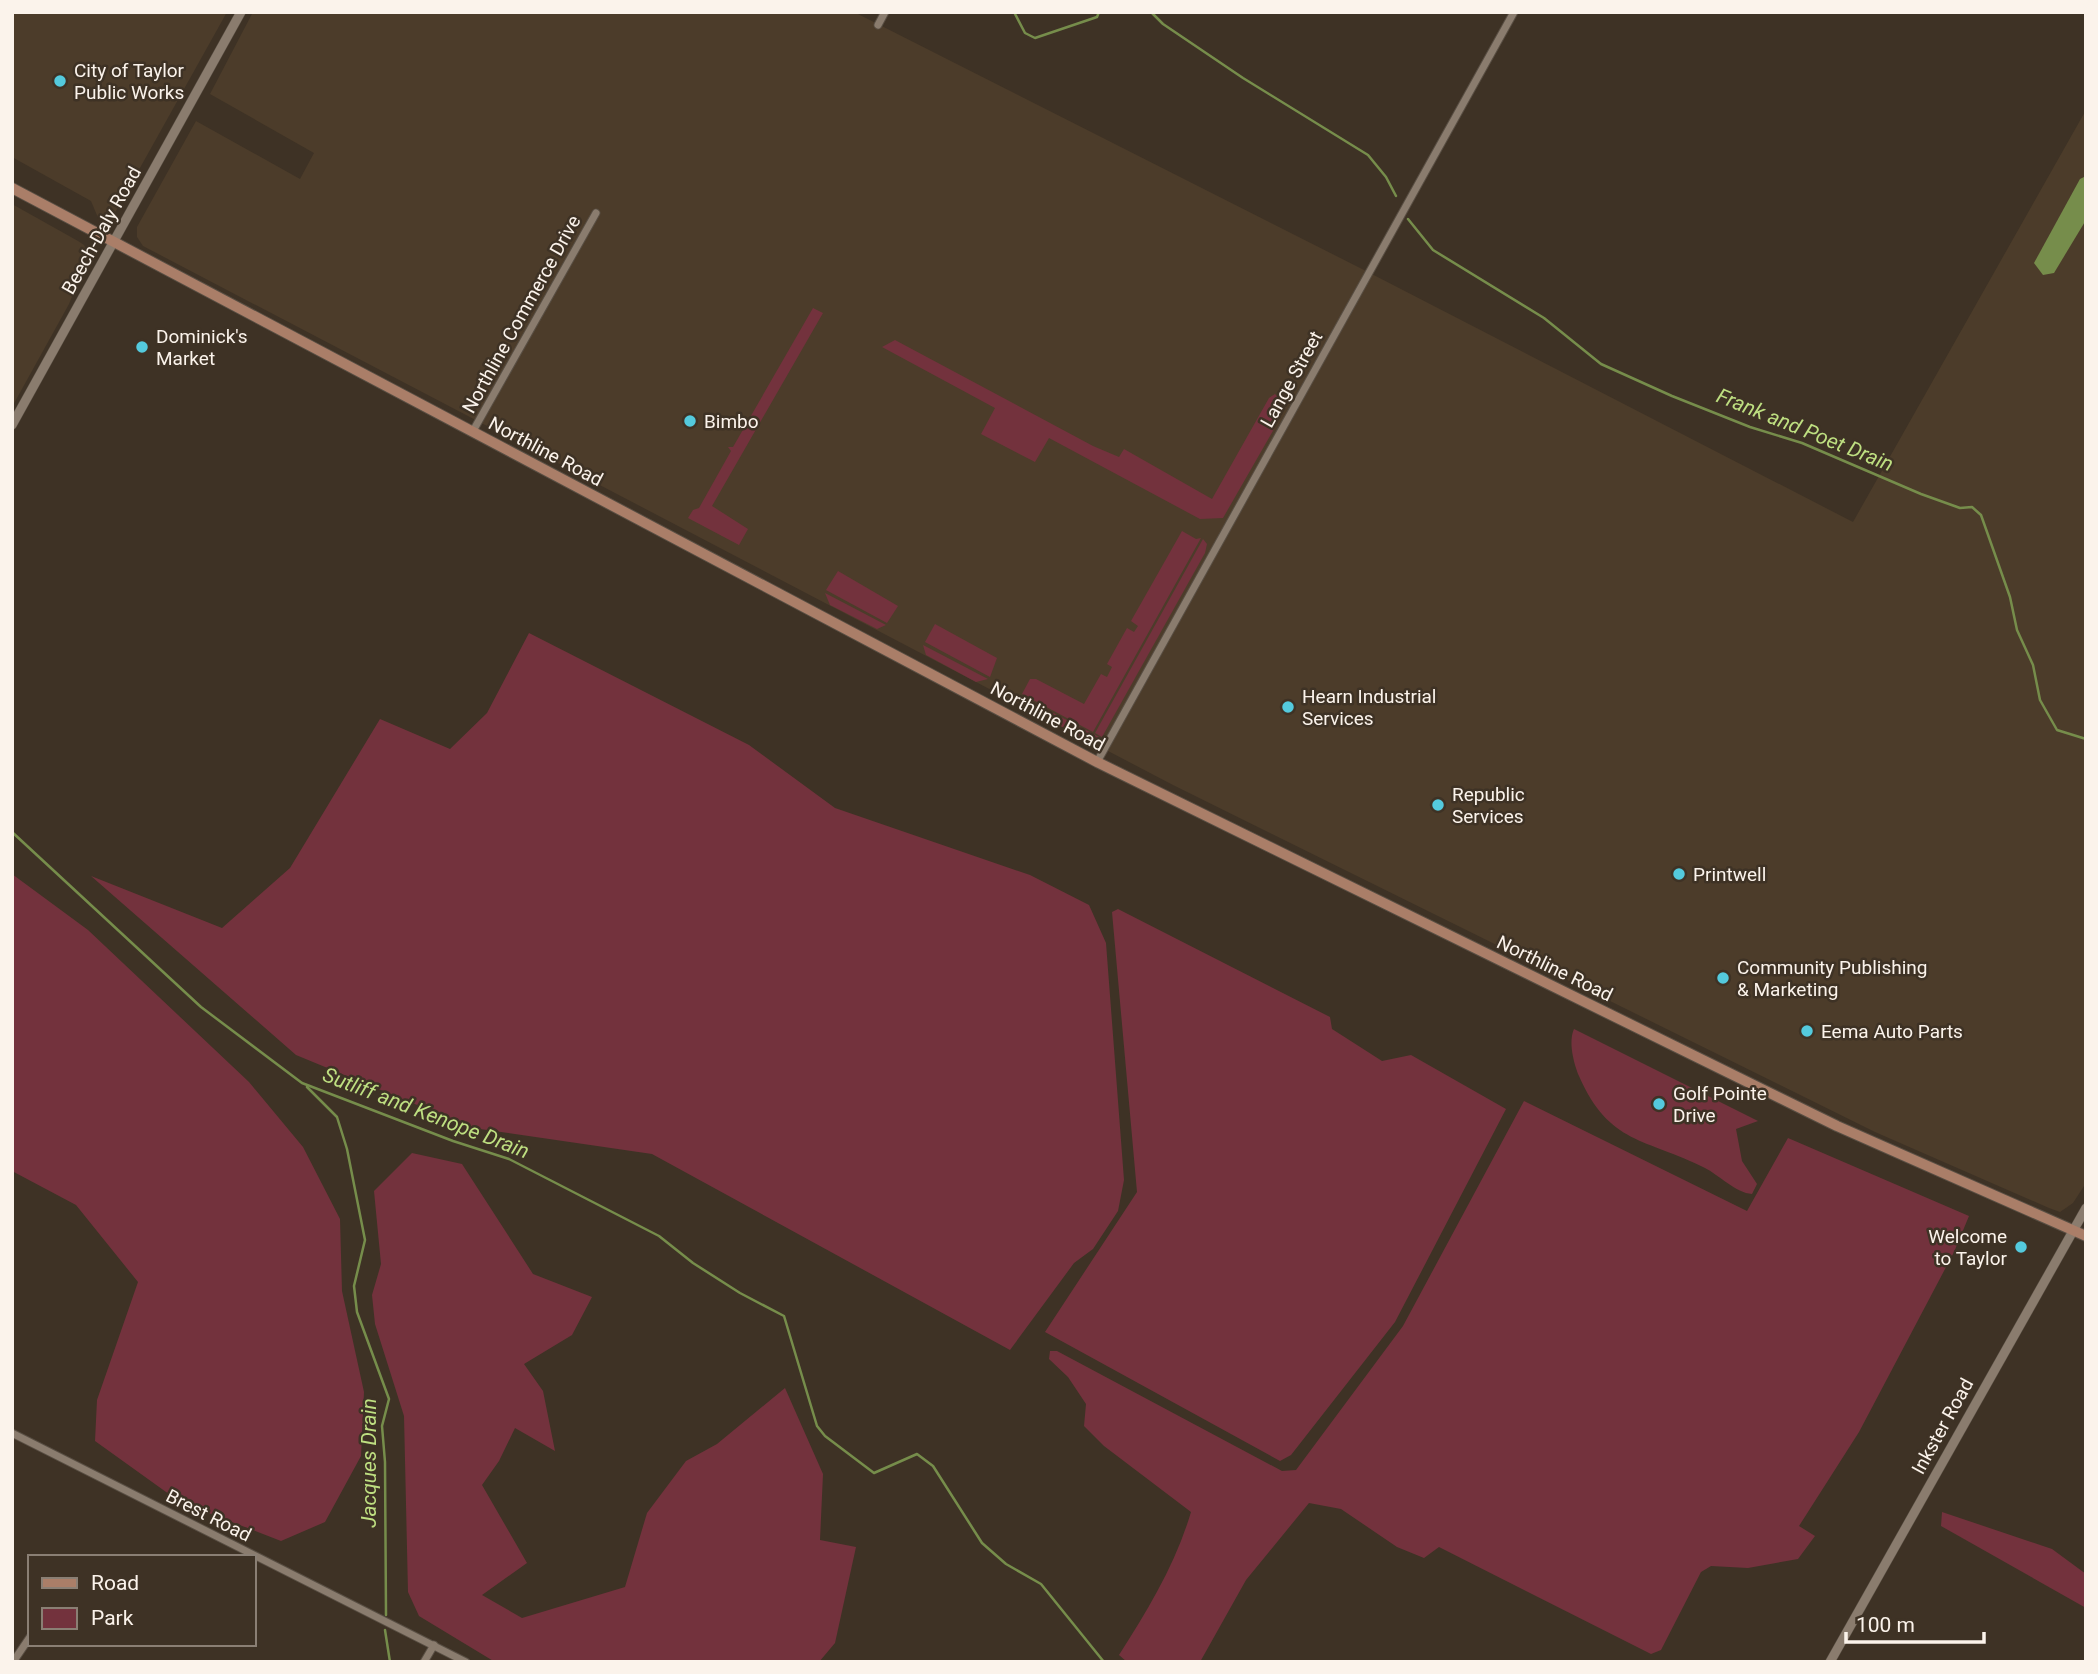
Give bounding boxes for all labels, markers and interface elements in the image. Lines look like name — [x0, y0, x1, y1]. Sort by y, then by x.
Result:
place label: City of Taylor Public Works — [74, 59, 185, 104]
marker: City of Taylor Public Works — [52, 73, 68, 89]
street label: Beech-Daly Road — [57, 162, 146, 298]
street label: Northline Commerce Drive — [457, 211, 585, 417]
place label: Dominick's Market — [156, 325, 248, 370]
street label: Lange Street — [1256, 327, 1327, 431]
marker: Dominick's Market — [134, 339, 150, 355]
water label: Frank and Poet Drain — [1713, 384, 1897, 476]
place label: Bimbo — [704, 410, 759, 433]
street label: Northline Road — [485, 412, 607, 491]
marker: Bimbo — [682, 413, 698, 429]
street label: Northline Road — [987, 677, 1109, 756]
place label: Hearn Industrial Services — [1302, 685, 1437, 730]
marker: Hearn Industrial Services — [1280, 699, 1296, 715]
place label: Republic Services — [1452, 783, 1525, 828]
marker: Republic Services — [1430, 797, 1446, 813]
place label: Printwell — [1693, 863, 1766, 886]
marker: Printwell — [1671, 866, 1687, 882]
street label: Northline Road — [1493, 930, 1616, 1006]
place label: Community Publishing & Marketing — [1737, 956, 1927, 1001]
marker: Community Publishing & Marketing — [1715, 970, 1731, 986]
place label: Eema Auto Parts — [1821, 1020, 1963, 1043]
marker: Eema Auto Parts — [1799, 1023, 1815, 1039]
water label: Sutliff and Kenope Drain — [320, 1063, 532, 1163]
place label: Golf Pointe Drive — [1673, 1082, 1767, 1127]
marker: Golf Pointe Drive — [1651, 1096, 1667, 1112]
place label: Welcome to Taylor — [1928, 1225, 2008, 1270]
marker: Welcome to Taylor — [2013, 1239, 2029, 1255]
street label: Inkster Road — [1907, 1374, 1978, 1478]
water label: Jacques Drain — [357, 1398, 381, 1528]
street label: Brest Road — [162, 1484, 255, 1547]
legend — [28, 1555, 256, 1646]
text: Road — [91, 1571, 139, 1595]
scale bar — [1846, 1600, 1984, 1644]
text: Park — [91, 1606, 134, 1630]
text: 100 m — [1856, 1613, 1915, 1637]

